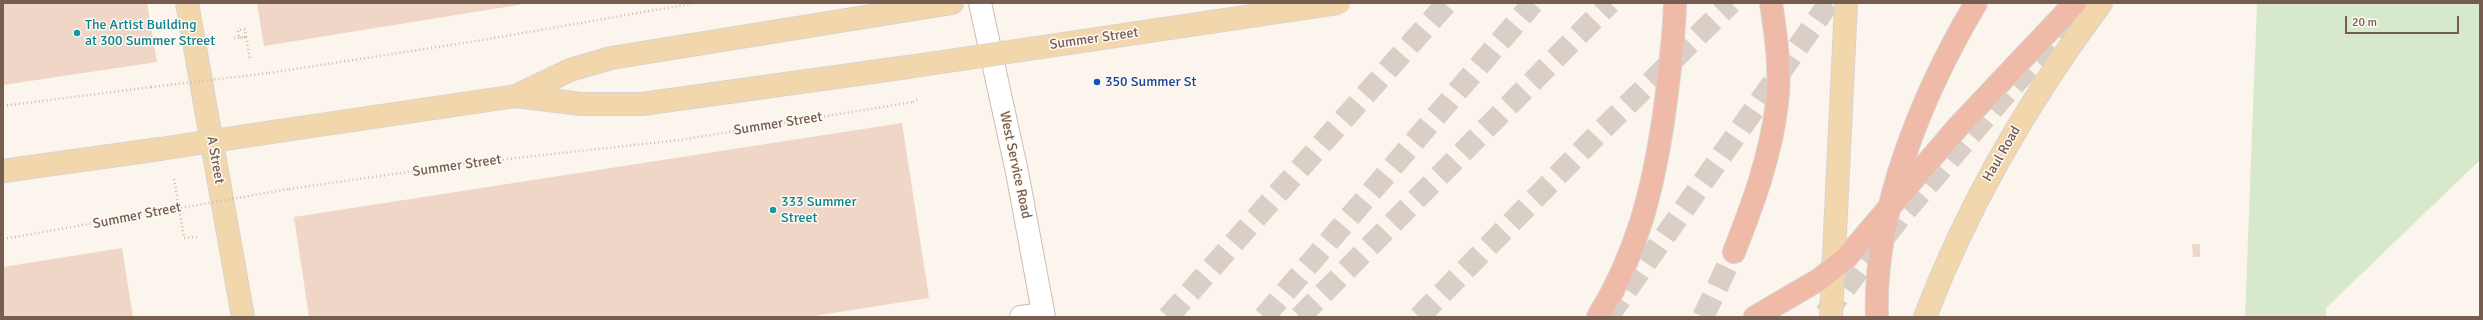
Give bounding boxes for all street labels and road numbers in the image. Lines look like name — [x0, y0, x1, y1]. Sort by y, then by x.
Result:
street label: Summer Street — [1049, 24, 1139, 54]
street label: Summer Street — [733, 109, 823, 139]
street label: West Service Road — [995, 110, 1035, 220]
street label: Haul Road — [1979, 123, 2025, 185]
street label: A Street — [203, 135, 227, 185]
street label: Summer Street — [412, 151, 502, 181]
street label: Summer Street — [91, 199, 183, 233]

